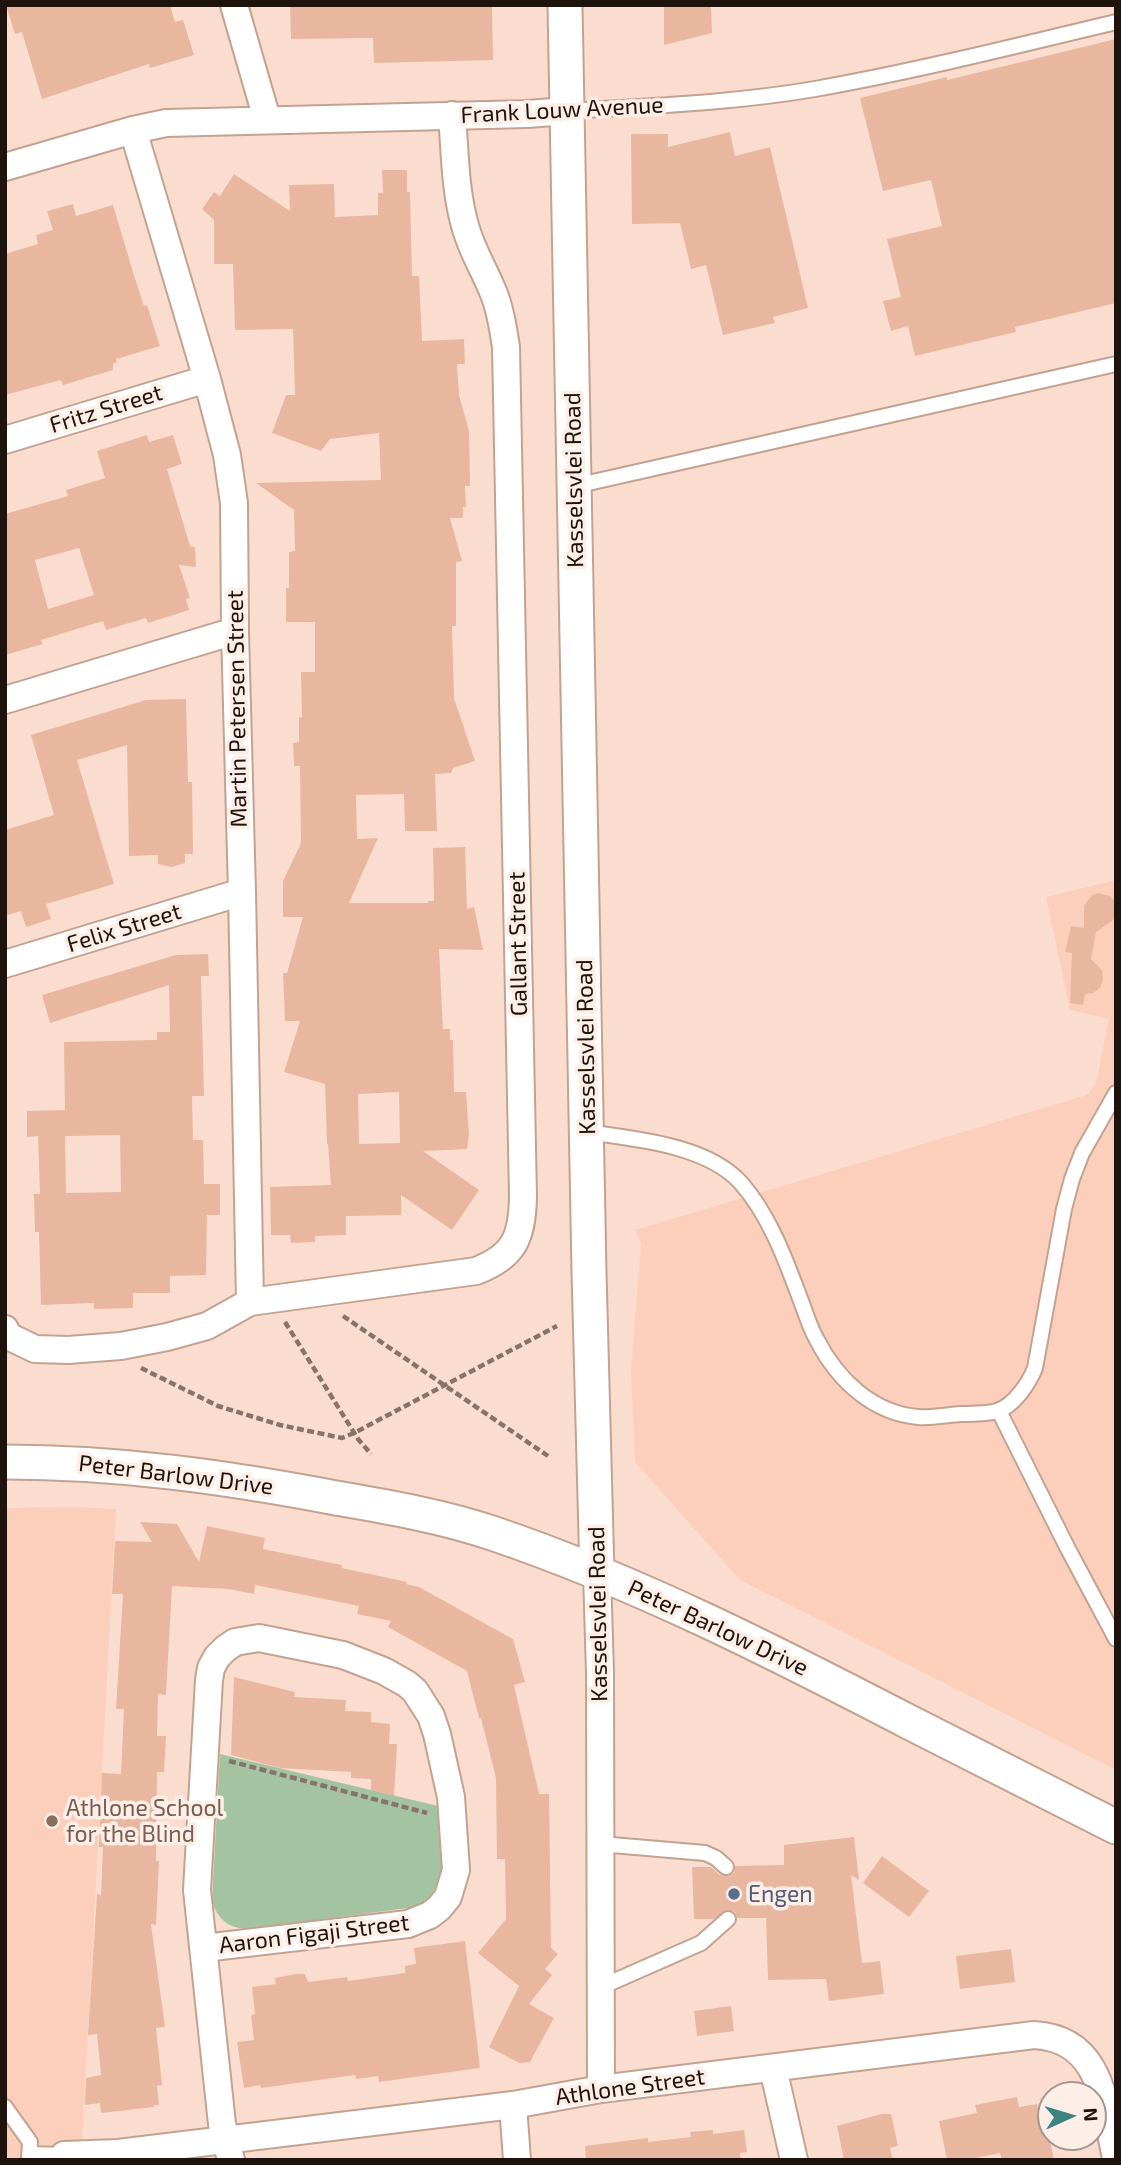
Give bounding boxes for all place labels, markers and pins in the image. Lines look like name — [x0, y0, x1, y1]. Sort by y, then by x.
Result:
place label: Athlone School for the Blind — [66, 1794, 223, 1848]
marker: Athlone School for the Blind — [44, 1813, 60, 1829]
place label: Engen — [748, 1880, 813, 1908]
marker: Engen — [726, 1886, 742, 1902]

